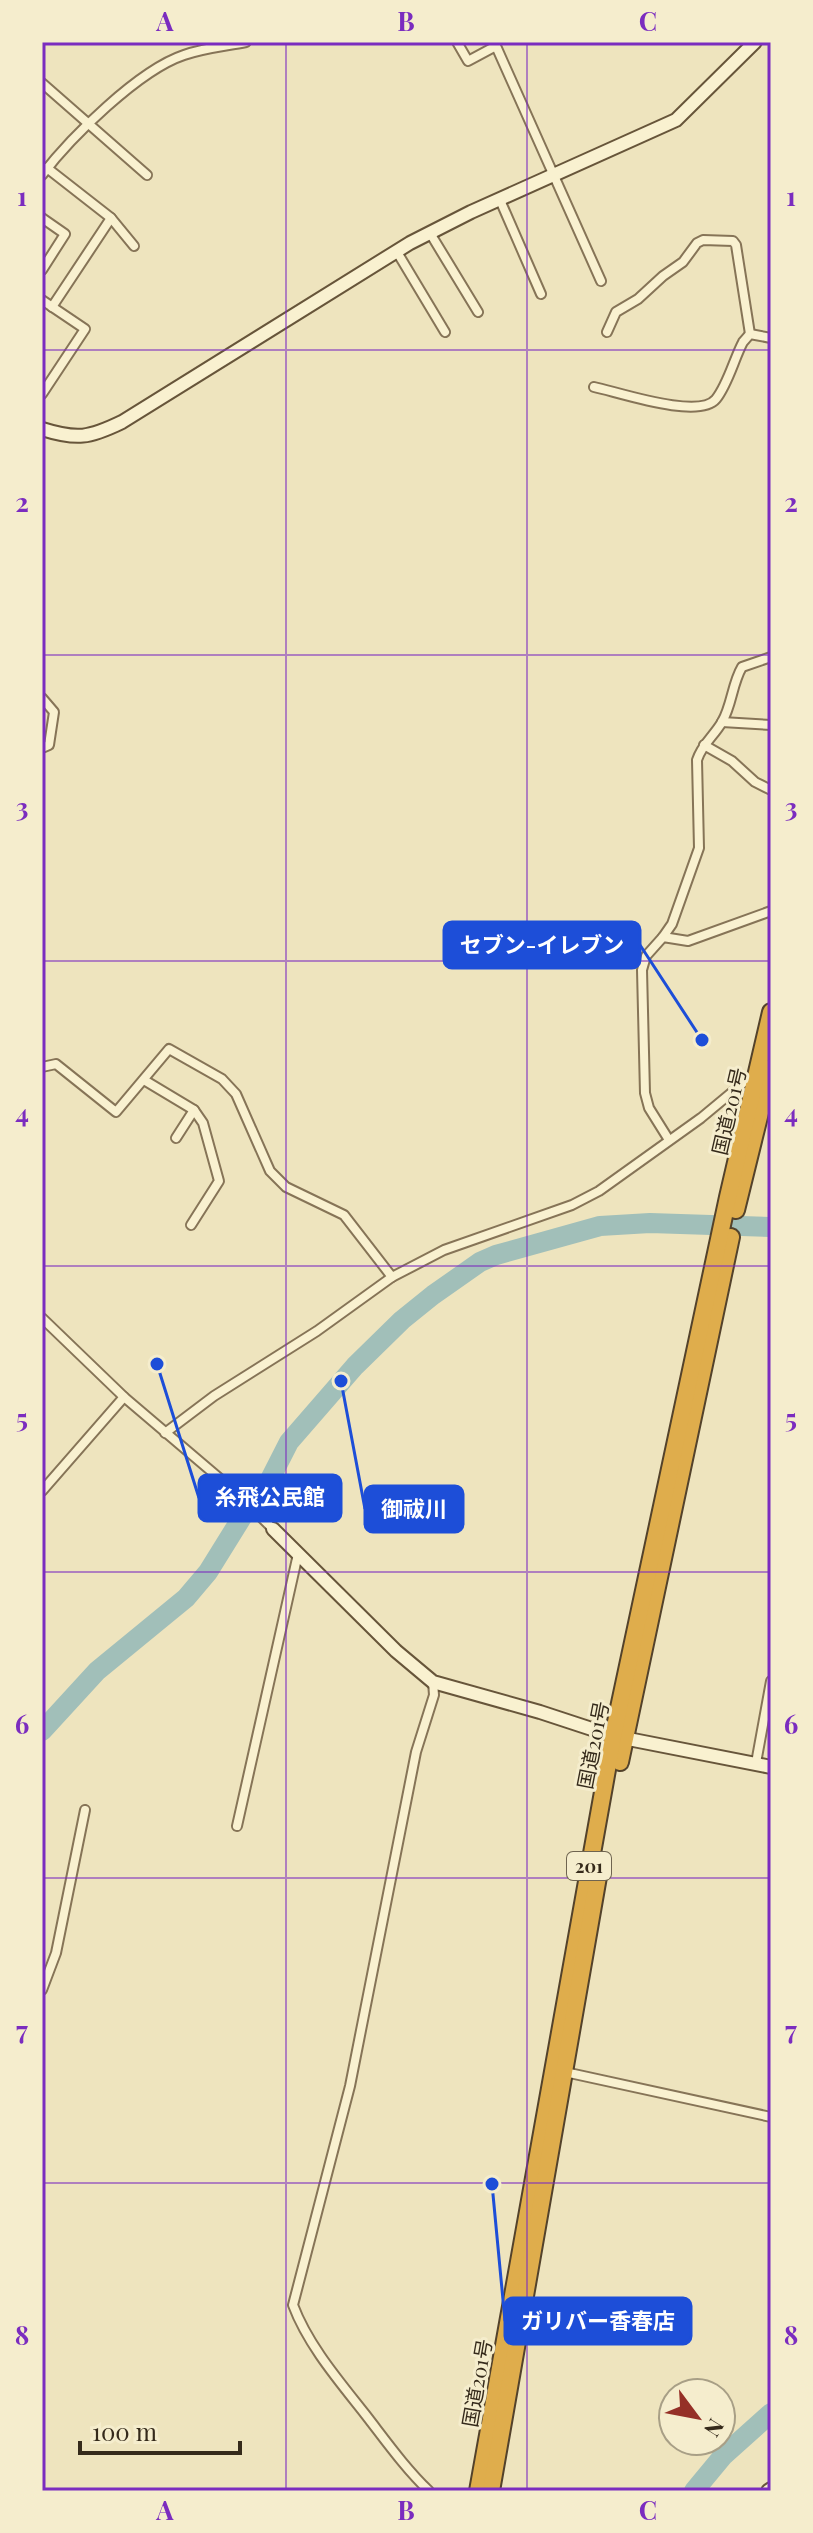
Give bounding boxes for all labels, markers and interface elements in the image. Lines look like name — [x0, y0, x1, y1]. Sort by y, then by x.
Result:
text: A — [155, 3, 174, 38]
text: B — [397, 3, 415, 38]
text: C — [639, 3, 657, 38]
text: 1 — [17, 178, 27, 213]
text: 1 — [786, 178, 796, 213]
text: 2 — [15, 484, 29, 519]
text: 2 — [784, 484, 798, 519]
text: 3 — [16, 789, 28, 824]
text: 3 — [785, 789, 797, 824]
callout: セブン-イレブン — [444, 922, 640, 968]
text: セブン-イレブン — [460, 929, 624, 959]
street label: 国道201号 — [705, 1065, 751, 1157]
text: 4 — [15, 1095, 29, 1130]
text: 4 — [784, 1095, 798, 1130]
text: 5 — [16, 1400, 28, 1435]
text: 5 — [785, 1400, 797, 1435]
callout: 糸飛公民館 — [199, 1475, 341, 1521]
text: 糸飛公民館 — [215, 1481, 325, 1511]
callout: 御祓川 — [365, 1486, 463, 1532]
text: 御祓川 — [381, 1493, 447, 1523]
street label: 国道201号 — [570, 1699, 614, 1791]
text: 6 — [15, 1706, 29, 1741]
text: 6 — [784, 1706, 798, 1741]
road number: 201 — [567, 1852, 611, 1880]
text: 7 — [16, 2012, 28, 2047]
text: 7 — [785, 2012, 797, 2047]
callout: ガリバー香春店 — [505, 2298, 691, 2344]
text: ガリバー香春店 — [521, 2305, 675, 2335]
text: 8 — [15, 2317, 29, 2352]
text: 8 — [784, 2317, 798, 2352]
street label: 国道201号 — [455, 2337, 497, 2429]
north arrow — [657, 2377, 737, 2457]
scale bar — [80, 2405, 240, 2455]
text: N — [698, 2413, 732, 2443]
text: 100 m — [92, 2415, 157, 2447]
text: A — [155, 2492, 174, 2527]
text: B — [397, 2492, 415, 2527]
text: C — [639, 2492, 657, 2527]

